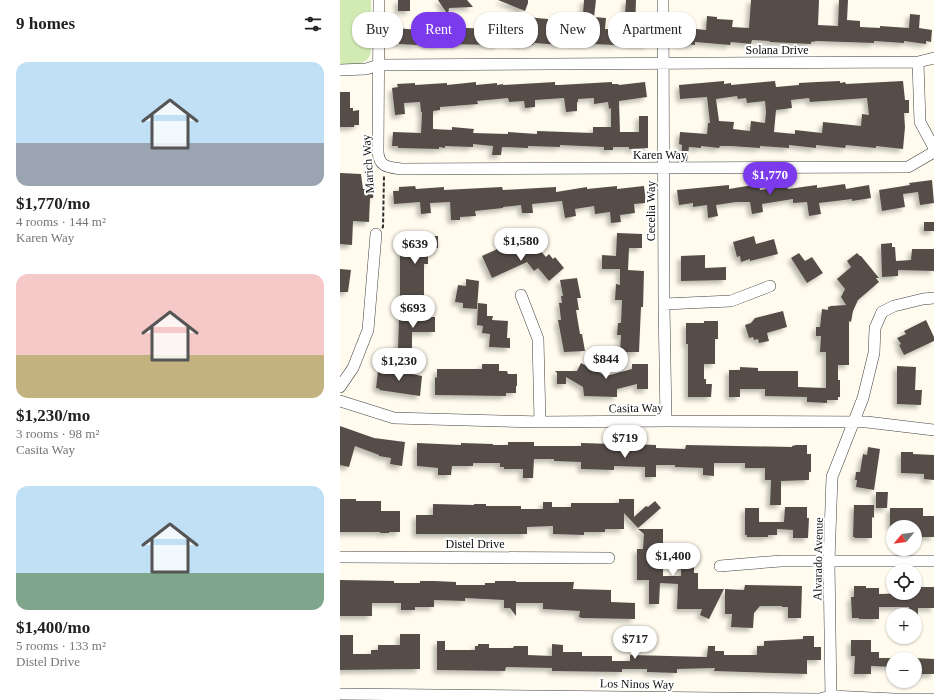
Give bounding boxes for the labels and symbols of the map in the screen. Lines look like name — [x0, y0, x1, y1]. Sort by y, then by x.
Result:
street label: Solana Drive — [746, 43, 808, 57]
street label: Marich Way — [359, 134, 377, 194]
street label: Karen Way — [633, 148, 687, 162]
pin: $1,770 — [737, 162, 803, 196]
street label: Cecelia Way — [644, 181, 658, 241]
pin: $1,580 — [488, 228, 554, 262]
pin: $639 — [391, 231, 439, 265]
pin: $693 — [389, 295, 437, 329]
pin: $844 — [582, 346, 630, 380]
pin: $1,230 — [366, 348, 432, 382]
street label: Casita Way — [609, 401, 663, 415]
pin: $719 — [601, 425, 649, 459]
street label: Alvarado Avenue — [810, 517, 826, 601]
north arrow — [886, 520, 922, 556]
street label: Distel Drive — [446, 537, 505, 551]
pin: $1,400 — [640, 543, 706, 577]
pin: $717 — [611, 626, 659, 660]
street label: Los Ninos Way — [600, 676, 674, 692]

